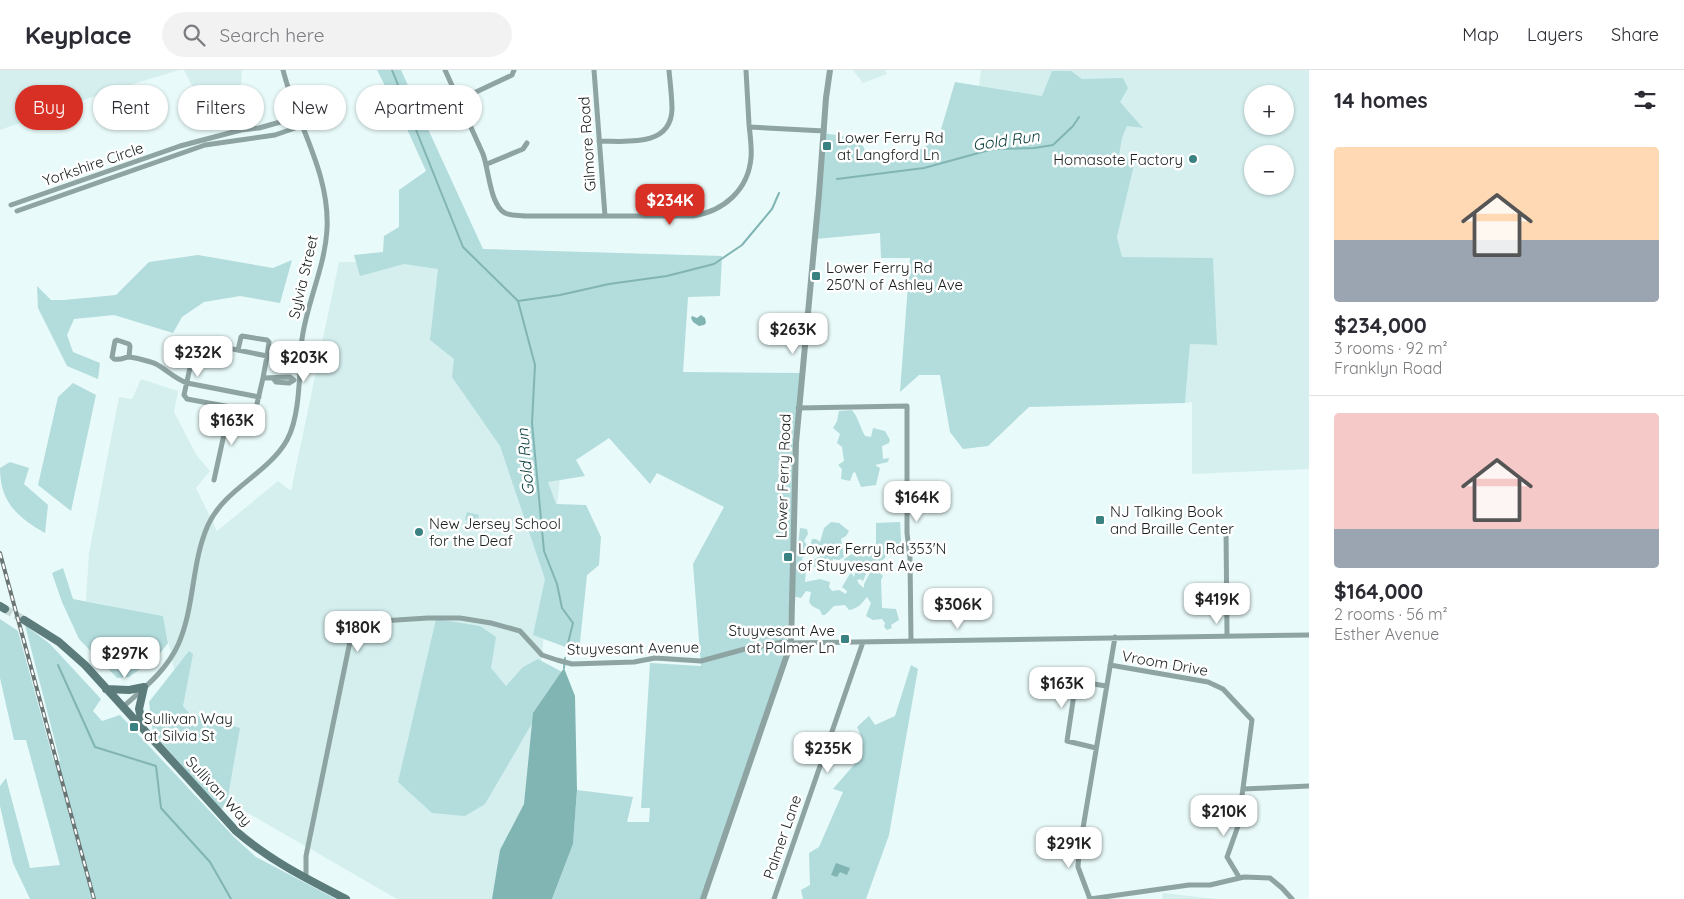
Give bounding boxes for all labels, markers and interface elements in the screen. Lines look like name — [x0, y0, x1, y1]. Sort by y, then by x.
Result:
search box — [162, 12, 512, 57]
text: Keyplace — [25, 20, 132, 50]
icon: search — [180, 21, 208, 49]
text: Search here — [220, 23, 325, 47]
text: Map — [1462, 23, 1499, 46]
text: Layers — [1527, 23, 1583, 46]
text: Share — [1611, 23, 1659, 46]
chip: Buy — [15, 85, 83, 130]
chip: Rent — [93, 85, 168, 130]
chip: Filters — [178, 85, 264, 130]
chip: New — [274, 85, 346, 130]
chip: Apartment — [356, 85, 482, 130]
map controls — [1244, 85, 1294, 195]
button: + — [1244, 85, 1294, 135]
icon: filters — [1631, 86, 1659, 114]
text: 14 homes — [1334, 87, 1428, 113]
street label: Gilmore Road — [574, 96, 600, 192]
water label: Gold Run — [971, 125, 1041, 155]
place label: Lower Ferry Rd at Langford Ln — [837, 128, 944, 164]
street label: Yorkshire Circle — [40, 138, 146, 190]
marker: Lower Ferry Rd at Langford Ln — [821, 140, 833, 152]
button: − — [1244, 145, 1294, 195]
place label: Homasote Factory — [1053, 150, 1183, 169]
marker: Homasote Factory — [1187, 153, 1199, 165]
icon: home — [1452, 180, 1542, 270]
pin: $234K — [635, 184, 705, 226]
text: $234K — [646, 190, 694, 210]
street label: Sylvia Street — [284, 233, 322, 321]
place label: Lower Ferry Rd 250'N of Ashley Ave — [826, 258, 963, 294]
marker: Lower Ferry Rd 250'N of Ashley Ave — [810, 270, 822, 282]
pin: $263K — [758, 312, 828, 355]
text: $234,000 — [1334, 312, 1427, 338]
text: $263K — [770, 319, 816, 339]
pin: $232K — [163, 336, 233, 378]
text: 3 rooms · 92 m² — [1334, 338, 1448, 358]
pin: $203K — [269, 340, 339, 383]
text: $232K — [175, 342, 221, 362]
text: $203K — [280, 347, 328, 367]
text: Franklyn Road — [1334, 358, 1442, 378]
pin: $163K — [197, 404, 267, 446]
text: $163K — [210, 410, 254, 430]
street label: Lower Ferry Road — [771, 413, 795, 539]
water label: Gold Run — [512, 427, 538, 496]
icon: home — [1452, 445, 1542, 535]
pin: $164K — [882, 480, 952, 523]
text: $164K — [895, 487, 939, 507]
place label: NJ Talking Book and Braille Center — [1110, 502, 1234, 538]
place label: New Jersey School for the Deaf — [429, 514, 561, 550]
marker: NJ Talking Book and Braille Center — [1094, 514, 1106, 526]
marker: New Jersey School for the Deaf — [413, 526, 425, 538]
place label: Lower Ferry Rd 353'N of Stuyvesant Ave — [798, 539, 946, 575]
marker: Lower Ferry Rd 353'N of Stuyvesant Ave — [782, 551, 794, 563]
text: $164,000 — [1334, 578, 1423, 604]
pin: $419K — [1182, 582, 1252, 625]
pin: $306K — [923, 588, 993, 630]
text: $419K — [1195, 589, 1239, 609]
text: $306K — [934, 594, 982, 614]
text: 2 rooms · 56 m² — [1334, 604, 1448, 624]
pin: $180K — [323, 610, 393, 653]
text: $180K — [336, 617, 380, 637]
place label: Stuyvesant Ave at Palmer Ln — [728, 621, 835, 657]
text: Esther Avenue — [1334, 624, 1439, 644]
marker: Stuyvesant Ave at Palmer Ln — [839, 633, 851, 645]
pin: $297K — [90, 636, 160, 679]
street label: Stuyvesant Avenue — [567, 637, 699, 659]
text: $297K — [102, 643, 148, 663]
street label: Vroom Drive — [1120, 646, 1210, 680]
pin: $163K — [1027, 666, 1097, 709]
text: $163K — [1040, 673, 1084, 693]
place label: Sullivan Way at Silvia St — [144, 709, 233, 745]
marker: Sullivan Way at Silvia St — [128, 721, 140, 733]
pin: $235K — [793, 732, 863, 774]
text: $235K — [805, 738, 851, 758]
street label: Sullivan Way — [182, 752, 256, 830]
street label: Palmer Lane — [759, 792, 805, 882]
pin: $210K — [1189, 794, 1259, 837]
text: $210K — [1201, 801, 1247, 821]
pin: $291K — [1034, 826, 1104, 869]
text: $291K — [1047, 833, 1091, 853]

